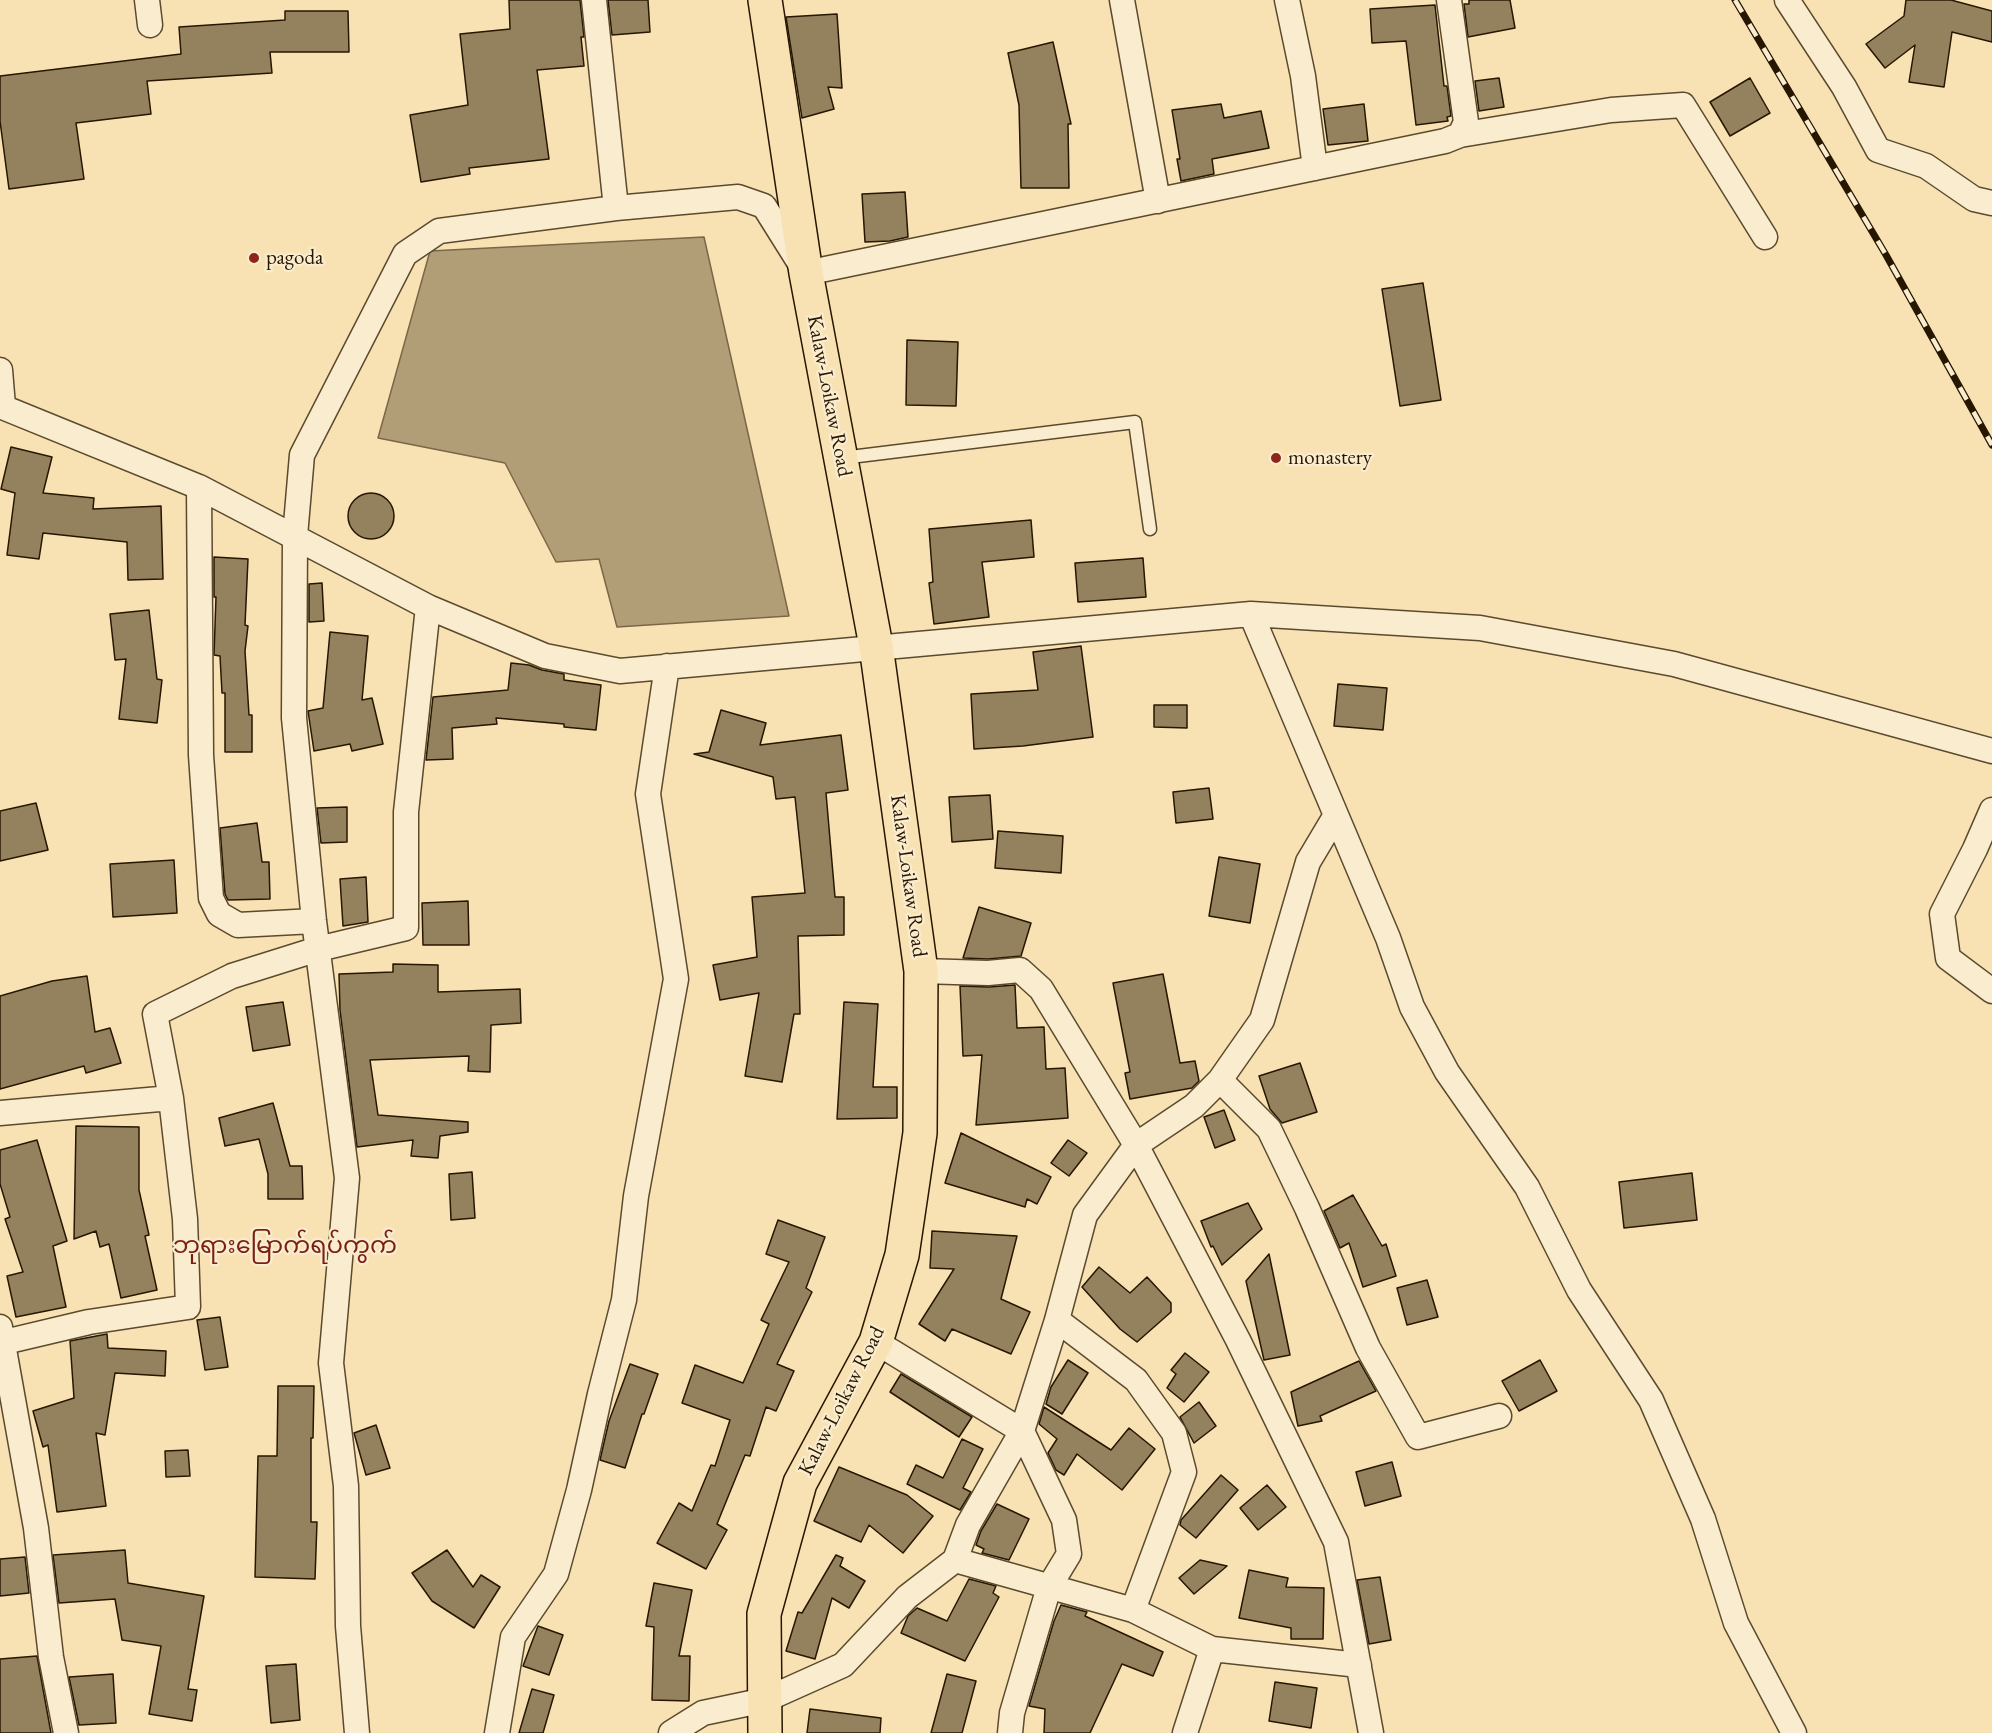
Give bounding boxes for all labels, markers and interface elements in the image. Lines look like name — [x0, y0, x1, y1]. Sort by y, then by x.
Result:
place label: pagoda — [266, 245, 323, 271]
marker: pagoda — [247, 251, 261, 265]
street label: Kalaw-Loikaw Road — [801, 313, 857, 479]
place label: monastery — [1288, 445, 1372, 471]
marker: monastery — [1269, 451, 1283, 465]
street label: Kalaw-Loikaw Road — [884, 793, 932, 959]
district label: ဘုရားမြောက်ရပ်ကွက် — [173, 1232, 397, 1260]
street label: Kalaw-Loikaw Road — [794, 1322, 890, 1480]

